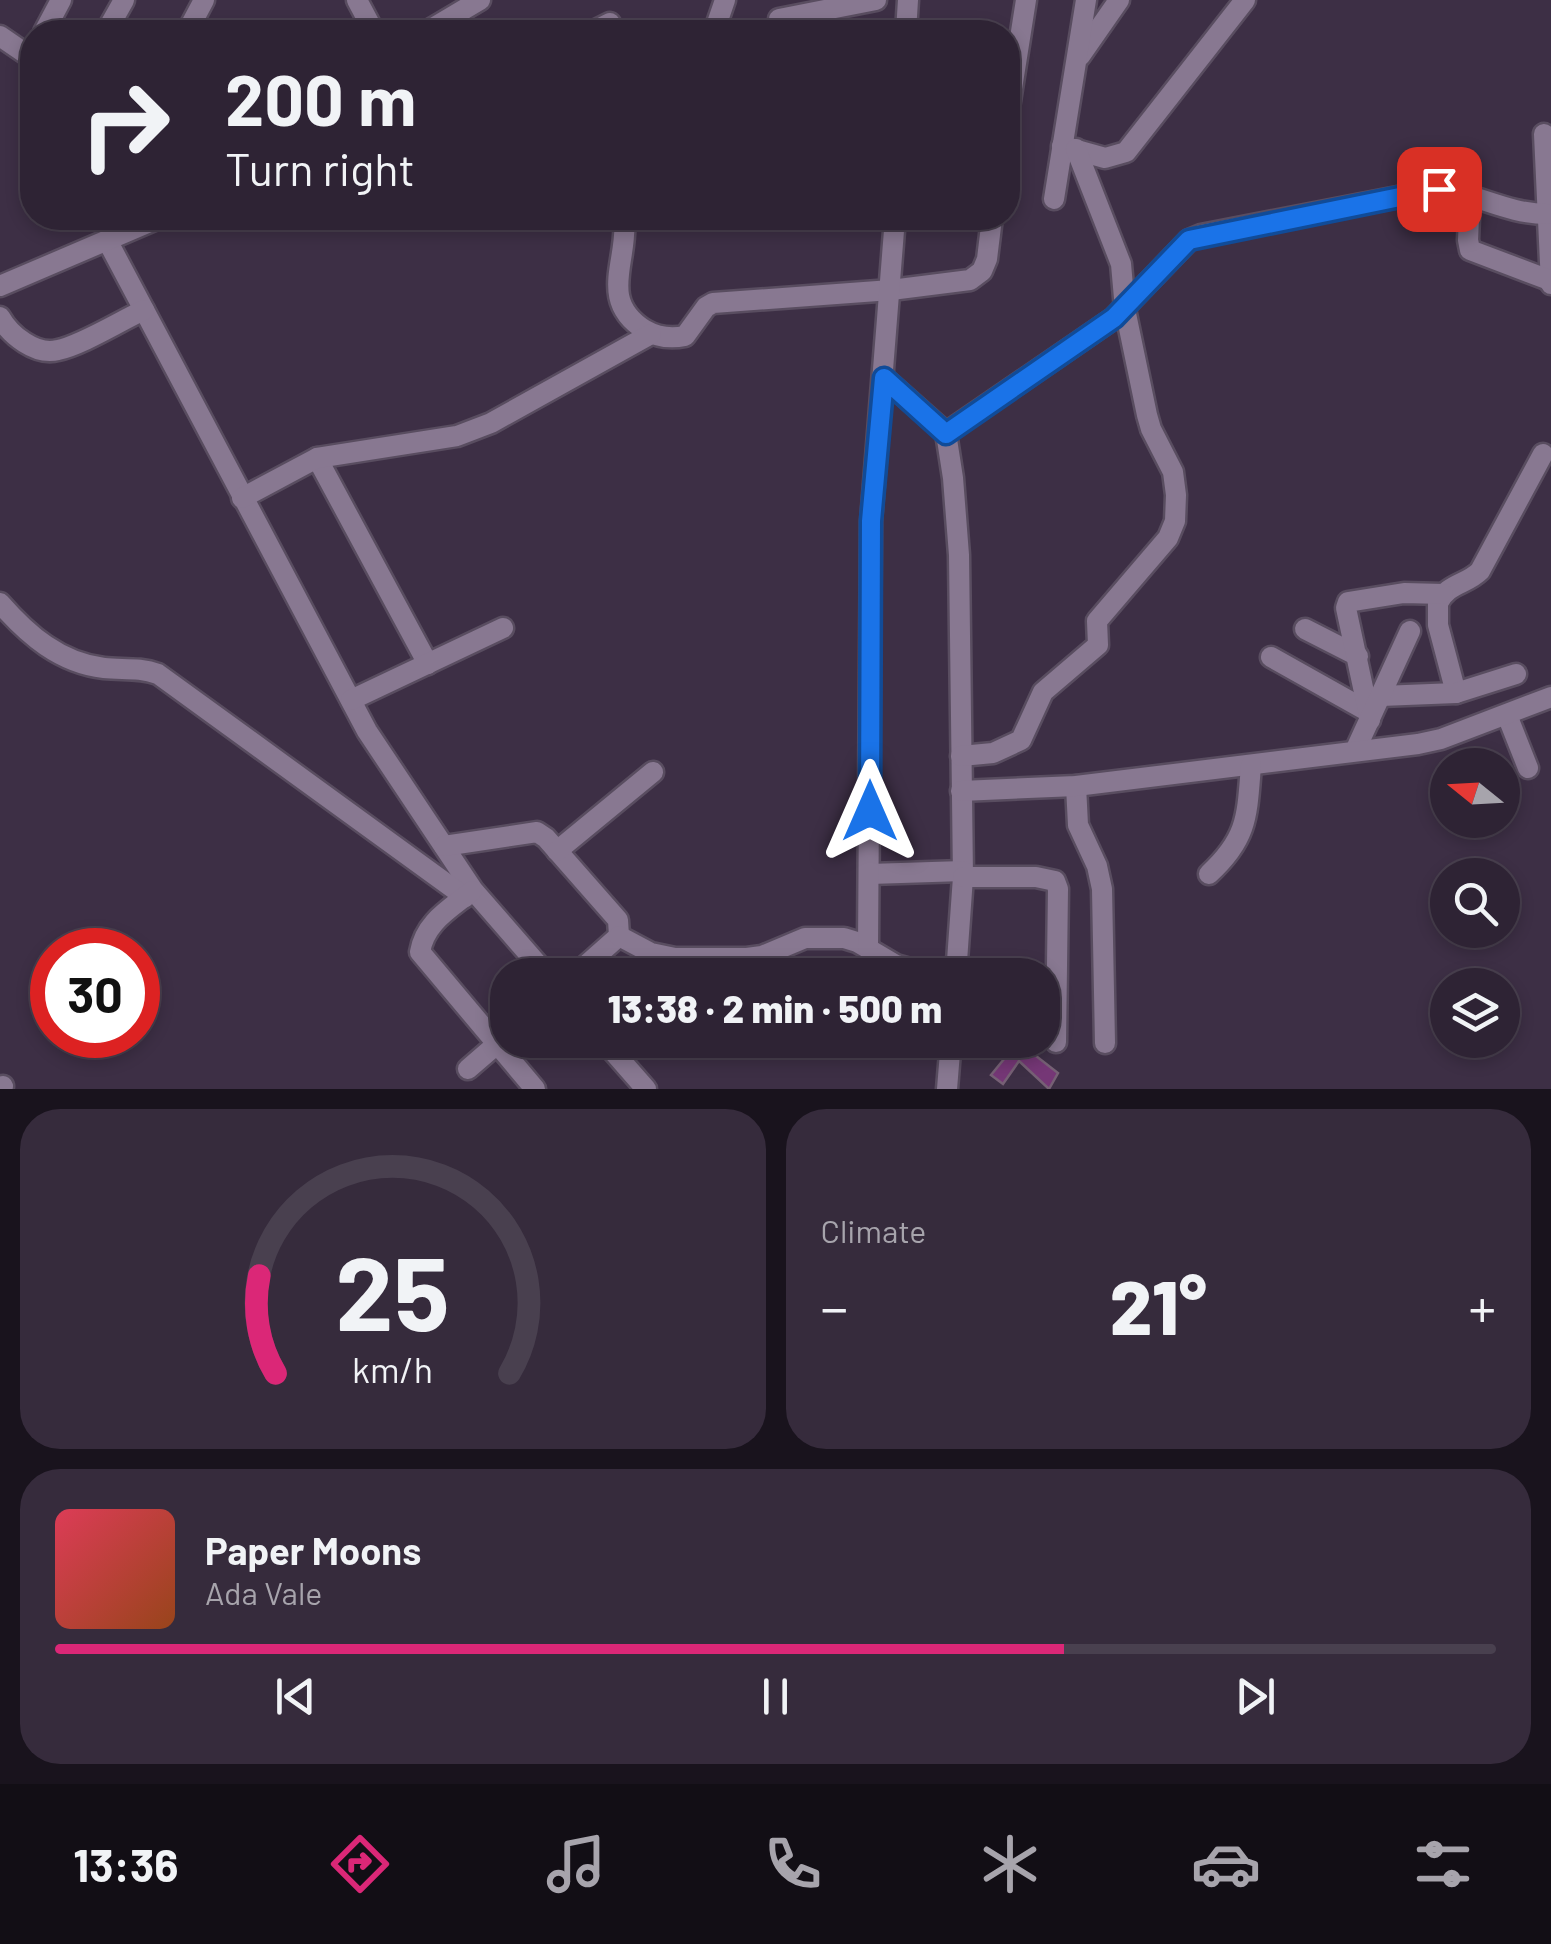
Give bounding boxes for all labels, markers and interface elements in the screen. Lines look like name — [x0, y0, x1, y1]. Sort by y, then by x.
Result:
text: 200 m — [225, 56, 416, 140]
icon: right — [60, 60, 190, 190]
text: Turn right — [225, 141, 415, 195]
pin — [1397, 147, 1482, 232]
icon: arrive — [1412, 162, 1467, 217]
north arrow — [1430, 748, 1520, 838]
map controls — [1430, 748, 1520, 1058]
position arrow — [818, 759, 922, 863]
button: search — [1430, 858, 1520, 948]
speed limit sign: 30 — [30, 928, 160, 1058]
button: layers — [1430, 968, 1520, 1058]
text: 13:38 · 2 min · 500 m — [608, 985, 942, 1031]
text: Climate — [821, 1211, 926, 1249]
text: 25 — [336, 1227, 450, 1352]
text: 21° — [1110, 1260, 1207, 1350]
text: − — [821, 1273, 848, 1339]
text: + — [1468, 1273, 1496, 1339]
text: km/h — [352, 1347, 433, 1390]
text: Paper Moons — [205, 1527, 421, 1573]
text: Ada Vale — [205, 1573, 322, 1611]
icon: previous — [268, 1669, 323, 1724]
icon: pause — [748, 1669, 803, 1724]
icon: next — [1228, 1669, 1283, 1724]
icon: directions — [325, 1829, 395, 1899]
icon: music — [541, 1829, 611, 1899]
icon: phone — [758, 1829, 828, 1899]
icon: climate — [975, 1829, 1045, 1899]
icon: car — [1191, 1829, 1261, 1899]
icon: filters — [1408, 1829, 1478, 1899]
text: 13:36 — [73, 1837, 178, 1891]

